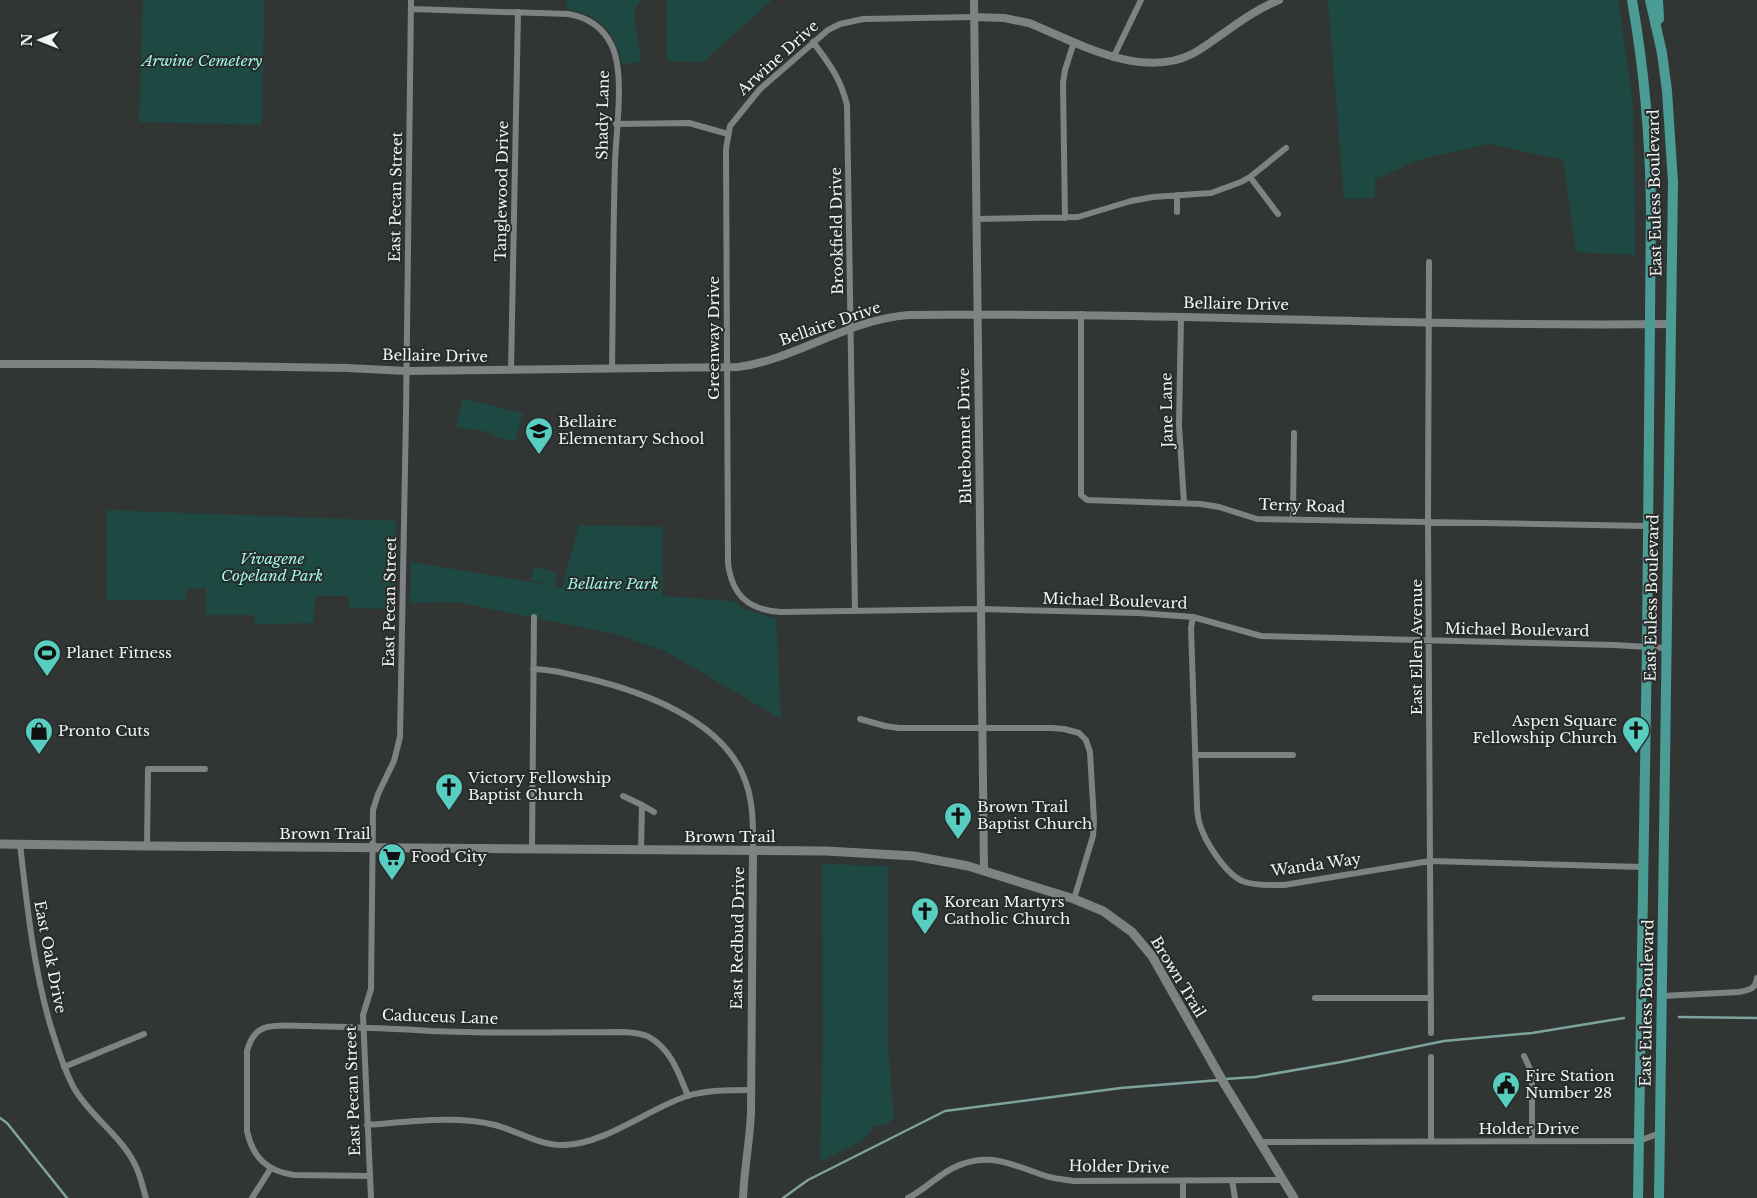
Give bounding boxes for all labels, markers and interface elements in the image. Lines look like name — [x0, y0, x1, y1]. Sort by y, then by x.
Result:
north arrow — [15, 15, 65, 65]
street label: Arwine Drive — [732, 16, 822, 100]
text: N — [18, 33, 36, 47]
park label: Arwine Cemetery — [140, 51, 263, 70]
street label: Shady Lane — [592, 70, 613, 160]
street label: East Euless Boulevard — [1644, 109, 1665, 277]
street label: Tanglewood Drive — [491, 120, 512, 262]
street label: East Pecan Street — [385, 131, 406, 262]
street label: Brookfield Drive — [826, 167, 847, 295]
street label: Greenway Drive — [704, 276, 723, 400]
street label: Bellaire Drive — [1183, 293, 1289, 314]
street label: Bellaire Drive — [777, 297, 883, 350]
street label: Bellaire Drive — [382, 345, 488, 366]
street label: Bluebonnet Drive — [954, 367, 975, 505]
street label: Jane Lane — [1156, 372, 1177, 450]
place label: Bellaire Elementary School — [558, 412, 705, 448]
school or university icon: Bellaire Elementary School — [524, 416, 554, 455]
street label: Terry Road — [1258, 494, 1346, 517]
street label: East Euless Boulevard — [1641, 514, 1662, 682]
street label: East Pecan Street — [379, 536, 400, 667]
park label: Vivagene Copeland Park — [221, 549, 323, 585]
park label: Bellaire Park — [566, 574, 659, 593]
street label: East Ellen Avenue — [1407, 579, 1426, 715]
street label: Michael Boulevard — [1042, 588, 1188, 613]
street label: Michael Boulevard — [1444, 619, 1590, 640]
sports icon: Planet Fitness — [32, 638, 62, 677]
place label: Planet Fitness — [66, 643, 172, 662]
place label: Aspen Square Fellowship Church — [1473, 711, 1617, 747]
church icon: Aspen Square Fellowship Church — [1621, 715, 1651, 754]
shop icon: Pronto Cuts — [24, 716, 54, 755]
place label: Pronto Cuts — [58, 721, 150, 740]
place label: Victory Fellowship Baptist Church — [467, 768, 611, 804]
church icon: Victory Fellowship Baptist Church — [434, 772, 464, 811]
place label: Brown Trail Baptist Church — [977, 797, 1092, 833]
church icon: Brown Trail Baptist Church — [943, 801, 973, 840]
street label: Brown Trail — [279, 824, 371, 843]
street label: Brown Trail — [684, 827, 776, 846]
supermarket icon: Food City — [377, 842, 407, 881]
place label: Food City — [411, 847, 487, 866]
street label: Wanda Way — [1269, 849, 1363, 880]
street label: East Redbud Drive — [727, 866, 748, 1010]
place label: Korean Martyrs Catholic Church — [944, 892, 1070, 928]
church icon: Korean Martyrs Catholic Church — [910, 896, 940, 935]
street label: East Oak Drive — [30, 899, 71, 1015]
street label: East Euless Boulevard — [1636, 919, 1657, 1087]
street label: Brown Trail — [1147, 933, 1210, 1021]
street label: Caduceus Lane — [381, 1005, 499, 1028]
street label: East Pecan Street — [341, 1025, 364, 1157]
place label: Fire Station Number 28 — [1525, 1066, 1615, 1102]
public building icon: Fire Station Number 28 — [1491, 1070, 1521, 1109]
street label: Holder Drive — [1479, 1119, 1579, 1138]
street label: Holder Drive — [1068, 1156, 1170, 1177]

